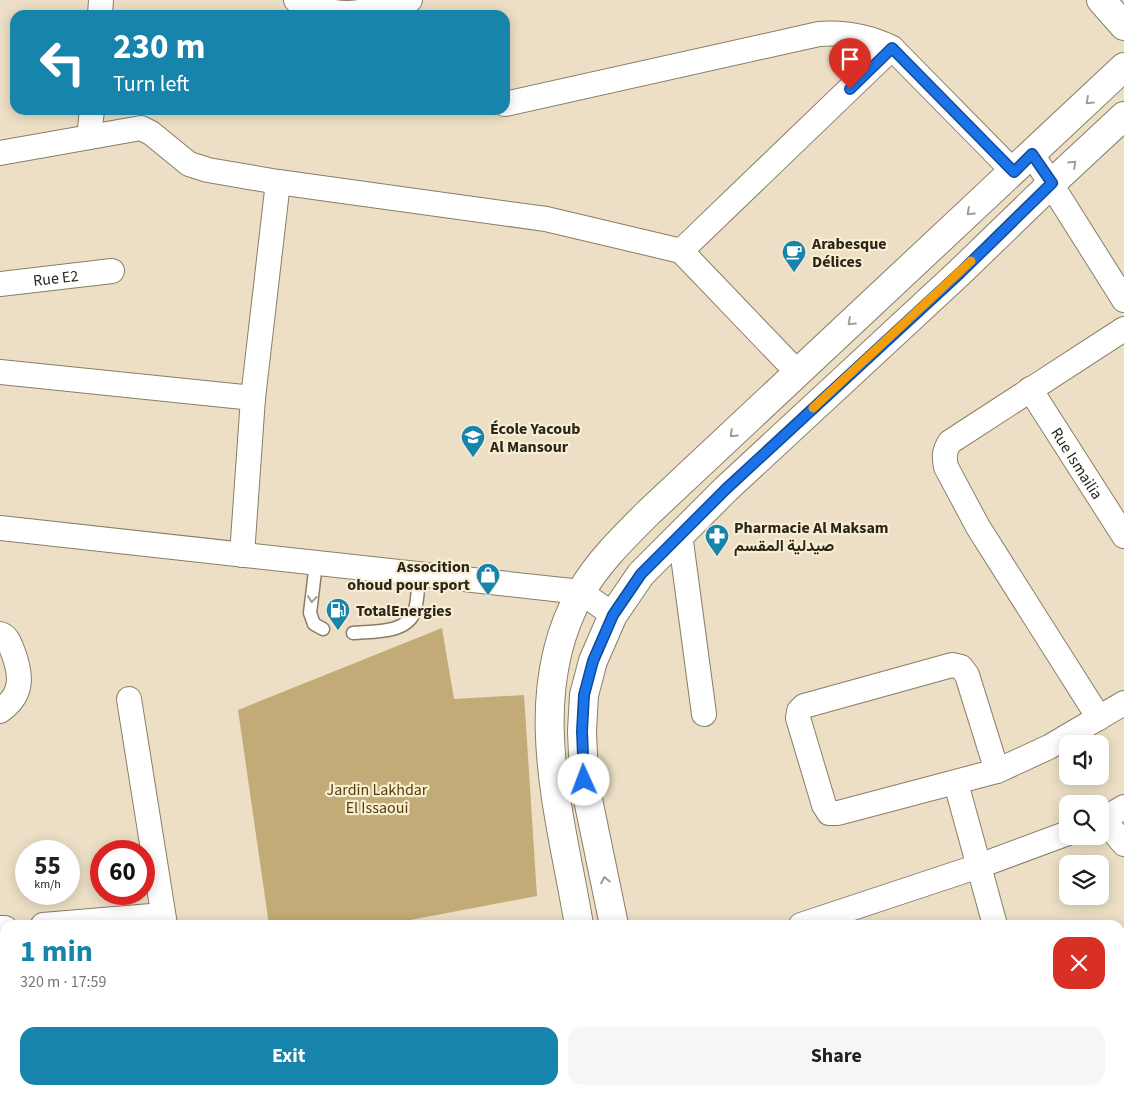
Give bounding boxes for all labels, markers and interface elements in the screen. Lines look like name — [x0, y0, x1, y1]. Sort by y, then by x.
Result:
text: 230 m — [113, 22, 205, 72]
icon: left — [30, 30, 95, 95]
pin — [829, 38, 871, 89]
icon: arrive — [836, 45, 864, 73]
text: Turn left — [113, 68, 189, 100]
one-way arrow — [1085, 95, 1094, 104]
one-way arrow — [1067, 161, 1076, 170]
one-way arrow — [967, 206, 976, 215]
place label: Arabesque Délices — [811, 233, 887, 273]
cafe icon: Arabesque Délices — [781, 239, 807, 273]
street label: Rue E2 — [32, 265, 80, 292]
one-way arrow — [847, 316, 856, 325]
place label: École Yacoub Al Mansour — [489, 418, 580, 458]
school or university icon: École Yacoub Al Mansour — [460, 424, 486, 458]
street label: Rue Ismailia — [1045, 424, 1108, 504]
one-way arrow — [729, 428, 738, 437]
place label: Pharmacie Al Maksam صيدلية المقسم — [734, 517, 889, 557]
pharmacy icon: Pharmacie Al Maksam صيدلية المقسم — [704, 523, 730, 557]
place label: Assocition ohoud pour sport — [347, 556, 470, 596]
shop icon: Assocition ohoud pour sport — [475, 562, 501, 596]
one-way arrow — [307, 595, 318, 603]
fuel station icon: TotalEnergies — [325, 597, 351, 631]
place label: TotalEnergies — [356, 600, 452, 622]
map controls — [1059, 735, 1109, 905]
button: sound — [1059, 735, 1109, 785]
position arrow — [557, 753, 609, 805]
park label: Jardin Lakhdar El Issaoui — [327, 779, 428, 819]
button: search — [1059, 795, 1109, 845]
speed limit sign: 60 — [90, 840, 155, 905]
text: 55 — [34, 848, 61, 884]
button: layers — [1059, 855, 1109, 905]
one-way arrow — [600, 875, 611, 884]
text: km/h — [34, 876, 61, 893]
text: 1 min — [20, 930, 93, 973]
button: close — [1053, 937, 1105, 989]
text: 320 m · 17:59 — [20, 971, 107, 993]
button: Exit — [20, 1027, 558, 1085]
button: Share — [568, 1027, 1105, 1085]

